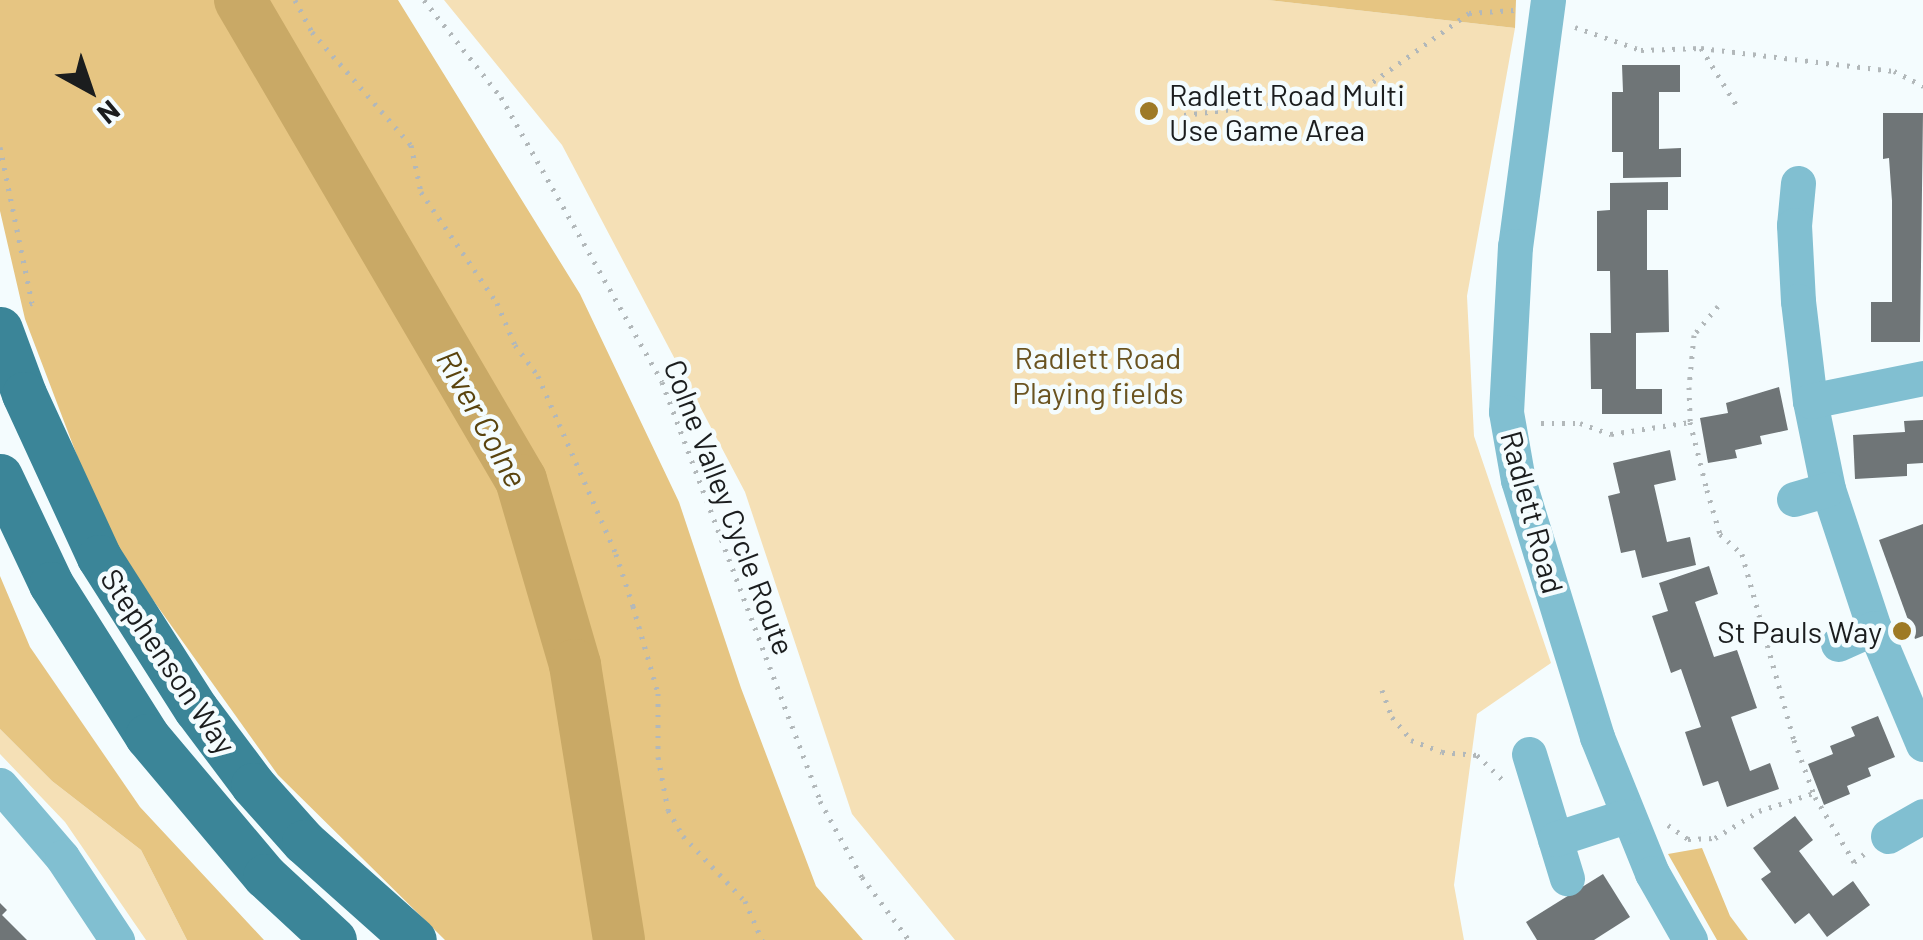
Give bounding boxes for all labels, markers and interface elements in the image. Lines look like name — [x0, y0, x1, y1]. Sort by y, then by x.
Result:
north arrow — [40, 40, 140, 140]
place label: Radlett Road Multi Use Game Area — [1169, 76, 1405, 146]
text: N — [91, 94, 127, 132]
marker: Radlett Road Multi Use Game Area — [1138, 100, 1160, 122]
park label: Radlett Road Playing fields — [1012, 339, 1184, 410]
water label: River Colne — [430, 343, 536, 493]
street label: Colne Valley Cycle Route — [657, 354, 803, 660]
street label: Radlett Road — [1494, 427, 1572, 597]
street label: Stephenson Way — [94, 562, 244, 760]
place label: St Pauls Way — [1717, 613, 1882, 649]
marker: St Pauls Way — [1891, 620, 1913, 642]

